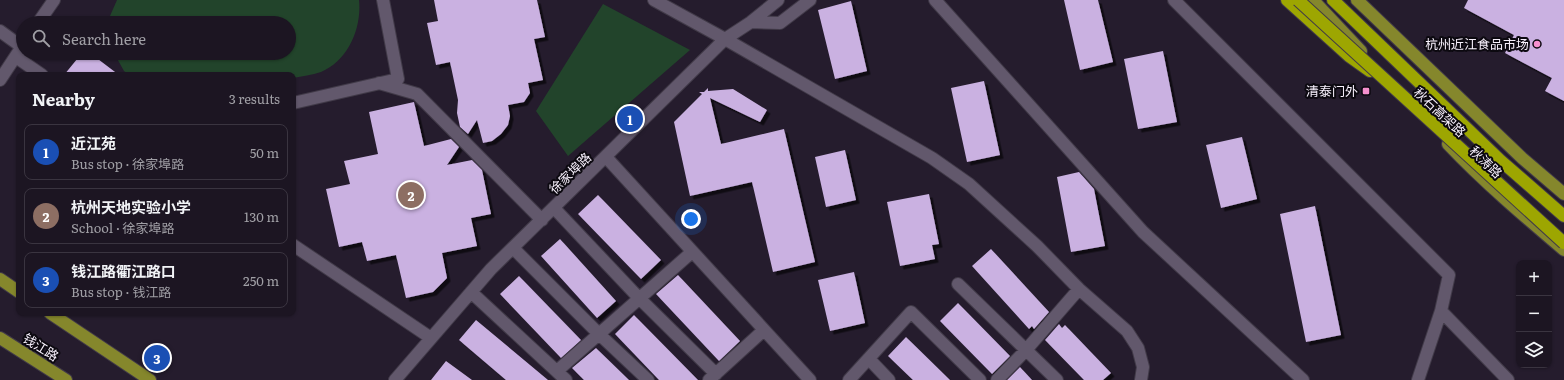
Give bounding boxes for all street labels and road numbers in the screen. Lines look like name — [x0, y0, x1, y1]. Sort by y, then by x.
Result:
street label: 秋石高架路 — [1410, 83, 1471, 141]
street label: 秋涛路 — [1466, 141, 1507, 182]
street label: 徐家埠路 — [544, 148, 595, 198]
street label: 钱江路 — [20, 328, 63, 365]

